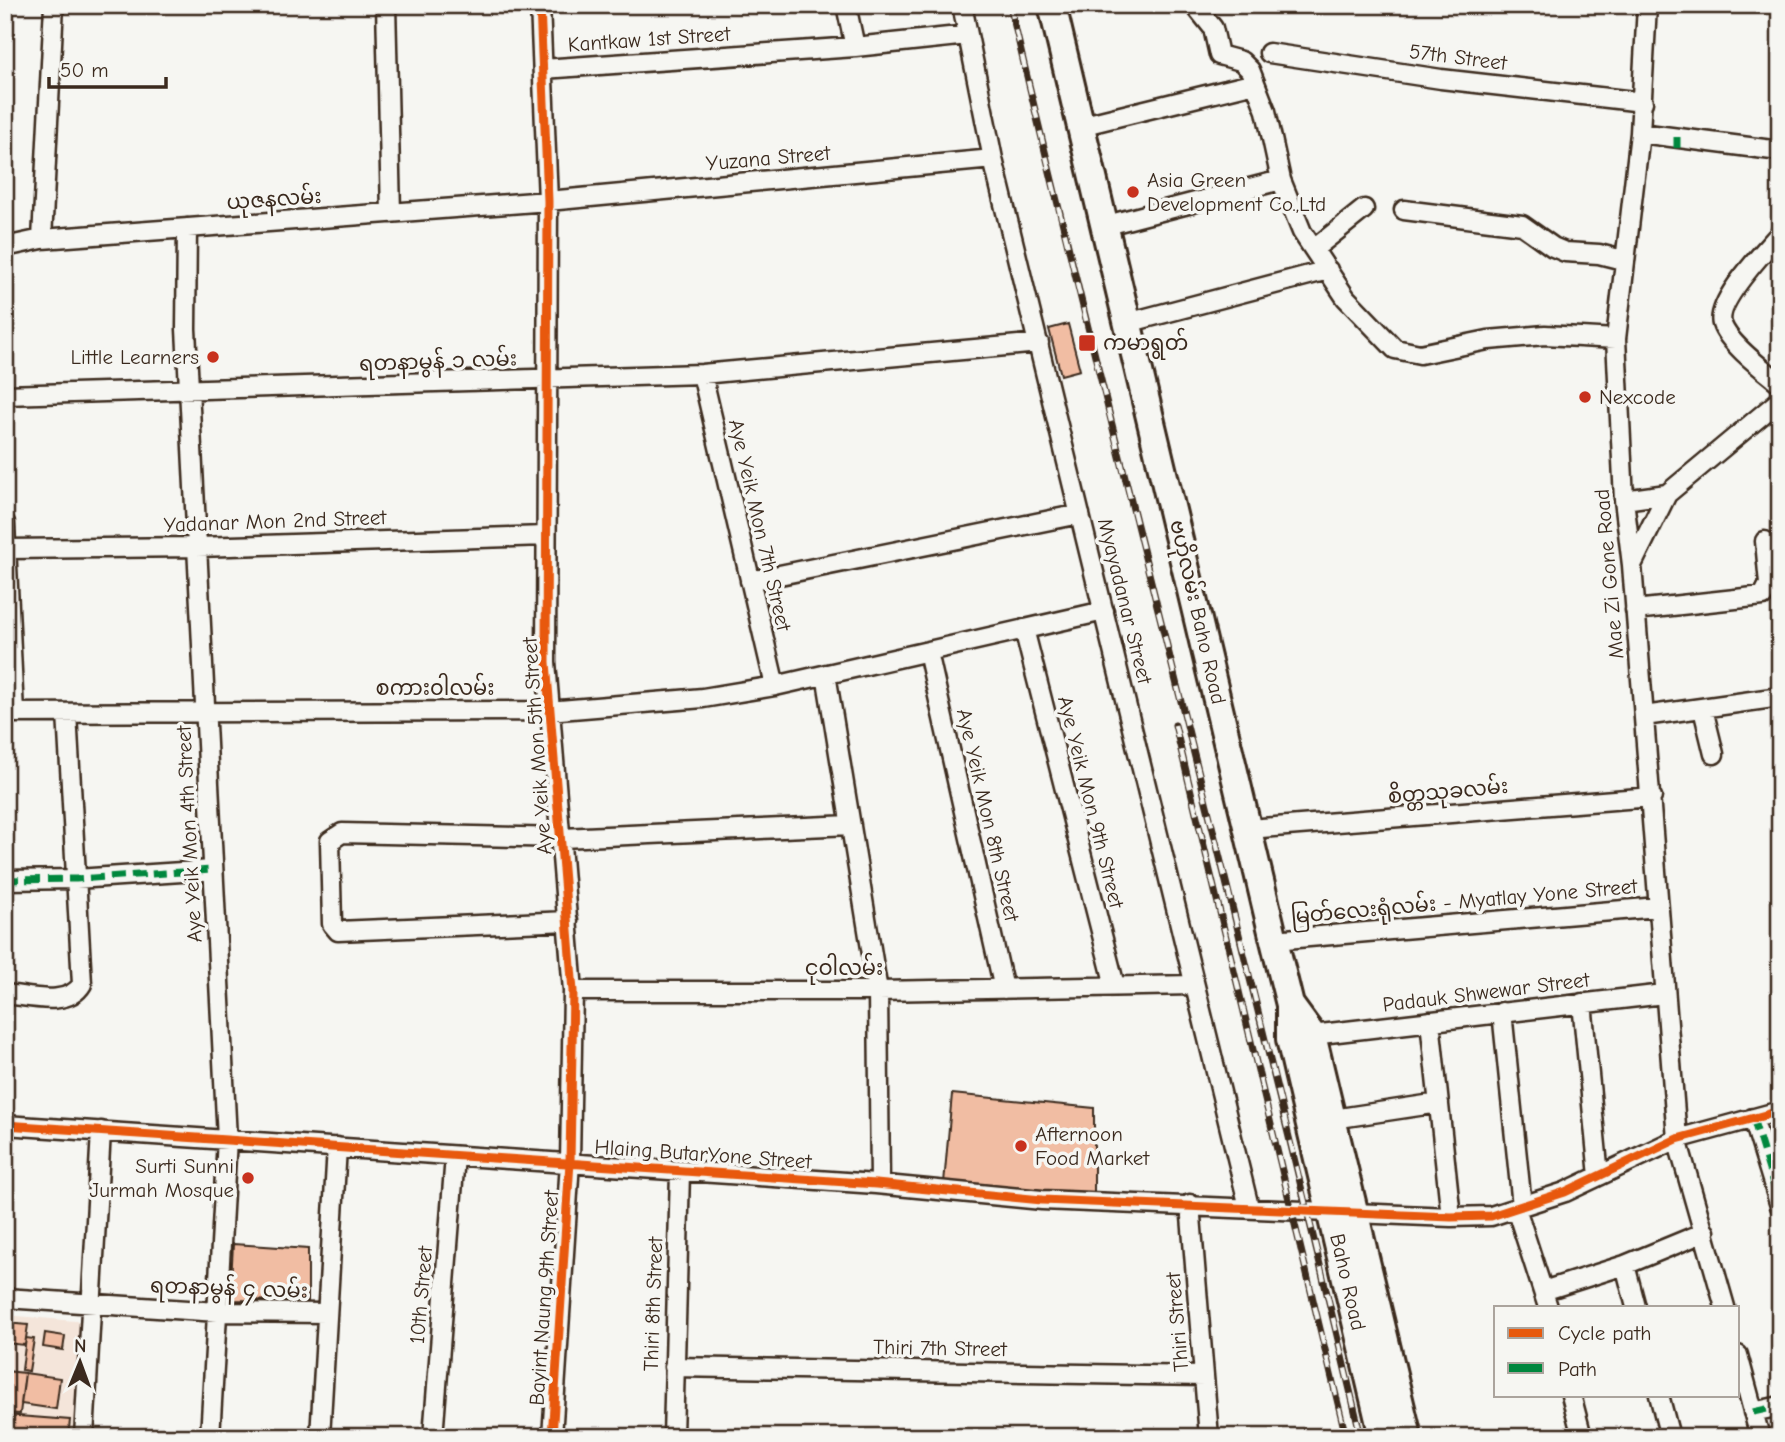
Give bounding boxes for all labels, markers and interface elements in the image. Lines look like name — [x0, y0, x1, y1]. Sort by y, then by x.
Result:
street label: Kantkaw 1st Street — [567, 21, 732, 57]
street label: 57th Street — [1408, 39, 1509, 75]
scale bar — [49, 46, 166, 90]
text: 50 m — [60, 58, 109, 82]
street label: Yuzana Street — [705, 141, 832, 175]
place label: Asia Green Development Co.,Ltd — [1147, 168, 1326, 216]
street label: ယုဇနလမ်း — [225, 180, 323, 219]
marker: Asia Green Development Co.,Ltd — [1125, 184, 1141, 200]
place label: ကမာရွတ် — [1103, 327, 1188, 360]
marker: ကမာရွတ် — [1077, 333, 1097, 353]
street label: ရတနာမွန် ၁ လမ်း — [358, 342, 518, 381]
place label: Little Learners — [71, 345, 199, 369]
marker: Little Learners — [205, 349, 221, 365]
place label: Nexcode — [1599, 385, 1676, 409]
marker: Nexcode — [1577, 389, 1593, 405]
street label: Aye Yeik Mon 7th Street — [724, 417, 796, 634]
street label: Mae Zi Gone Road — [1590, 488, 1628, 660]
street label: Yadanar Mon 2nd Street — [163, 505, 388, 537]
street label: Myayadanar Street — [1093, 516, 1157, 687]
street label: ဗဟိုလမ်း Baho Road — [1160, 517, 1235, 708]
street label: Aye Yeik Mon 5th Street — [517, 635, 557, 856]
street label: စကား၀ါလမ်း — [376, 672, 495, 700]
street label: Aye Yeik Mon 9th Street — [1053, 693, 1129, 912]
street label: Aye Yeik Mon 8th Street — [952, 706, 1024, 925]
street label: Aye Yeik Mon 4th Street — [171, 724, 207, 943]
street label: စိတ္တသုခလမ်း — [1386, 770, 1510, 813]
street label: မြတ်လေးရုံလမ်း - Myatlay Yone Street — [1289, 870, 1640, 933]
street label: ငုဝါလမ်း — [805, 952, 883, 985]
street label: Padauk Shwewar Street — [1381, 967, 1592, 1017]
place label: Afternoon Food Market — [1035, 1122, 1150, 1170]
street label: Hlaing ButarYone Street — [594, 1134, 813, 1174]
marker: Afternoon Food Market — [1013, 1138, 1029, 1154]
place label: Surti Sunni Jurmah Mosque — [90, 1154, 234, 1202]
marker: Surti Sunni Jurmah Mosque — [240, 1170, 256, 1186]
street label: Bayint Naung 9th Street — [525, 1189, 564, 1406]
street label: Baho Road — [1325, 1231, 1371, 1333]
street label: Thiri 8th Street — [639, 1235, 667, 1372]
street label: 10th Street — [405, 1244, 437, 1345]
street label: ရတနာမွန် ၄ လမ်း — [150, 1269, 308, 1308]
street label: Thiri Street — [1161, 1270, 1193, 1373]
legend — [1494, 1306, 1740, 1396]
text: Cycle path — [1558, 1321, 1651, 1345]
north arrow — [46, 1326, 116, 1396]
text: N — [74, 1335, 87, 1357]
street label: Thiri 7th Street — [873, 1335, 1008, 1361]
text: Path — [1558, 1357, 1597, 1381]

